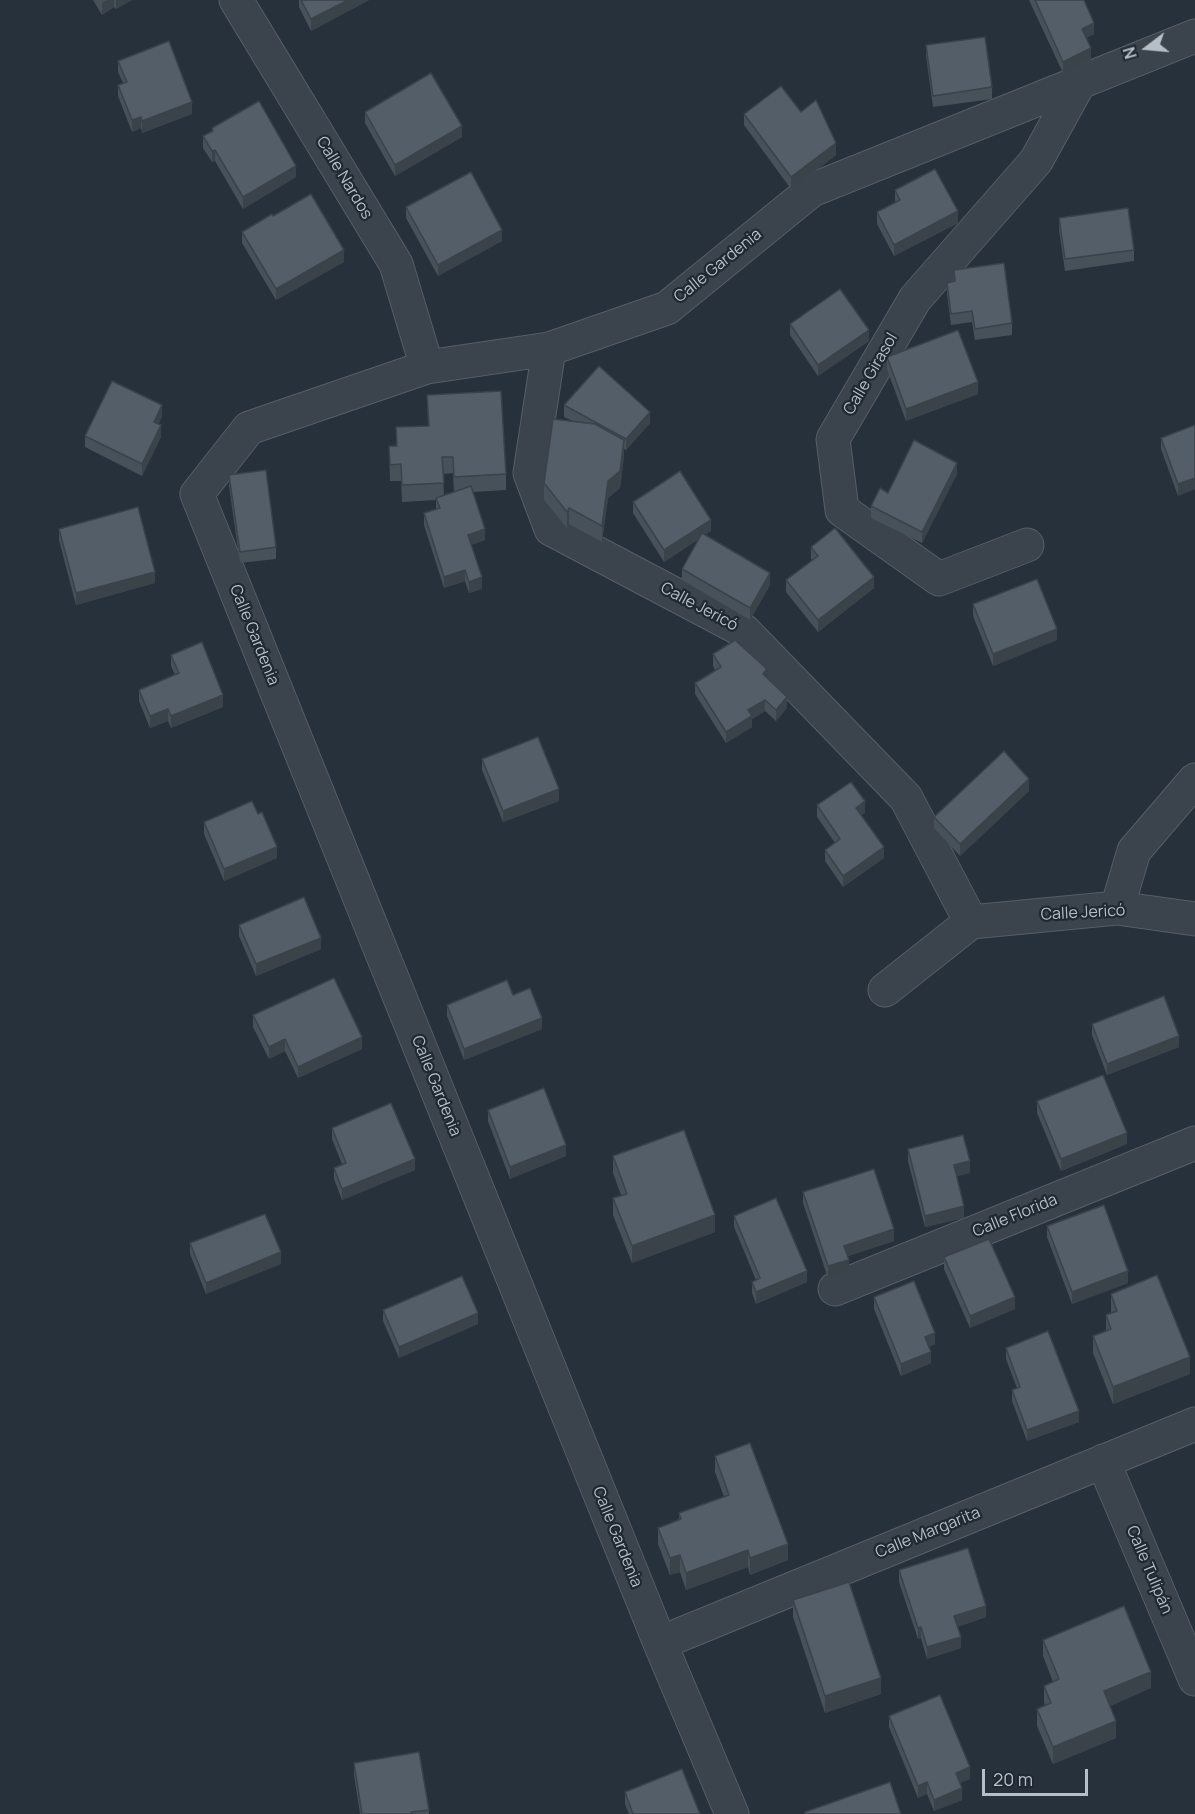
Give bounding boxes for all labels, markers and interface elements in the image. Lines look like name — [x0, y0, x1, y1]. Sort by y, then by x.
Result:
north arrow — [1117, 18, 1177, 78]
text: N — [1118, 44, 1142, 62]
street label: Calle Nardos — [312, 133, 376, 223]
street label: Calle Gardenia — [670, 225, 766, 307]
street label: Calle Girasol — [840, 330, 902, 418]
street label: Calle Jericó — [657, 579, 741, 635]
street label: Calle Gardenia — [225, 582, 283, 688]
street label: Calle Jericó — [1040, 901, 1126, 925]
street label: Calle Gardenia — [407, 1033, 465, 1139]
street label: Calle Florida — [970, 1190, 1060, 1242]
street label: Calle Gardenia — [588, 1484, 646, 1590]
street label: Calle Margarita — [873, 1503, 983, 1563]
street label: Calle Tulipán — [1122, 1523, 1176, 1617]
scale bar — [985, 1757, 1092, 1795]
text: 20 m — [993, 1767, 1033, 1791]

